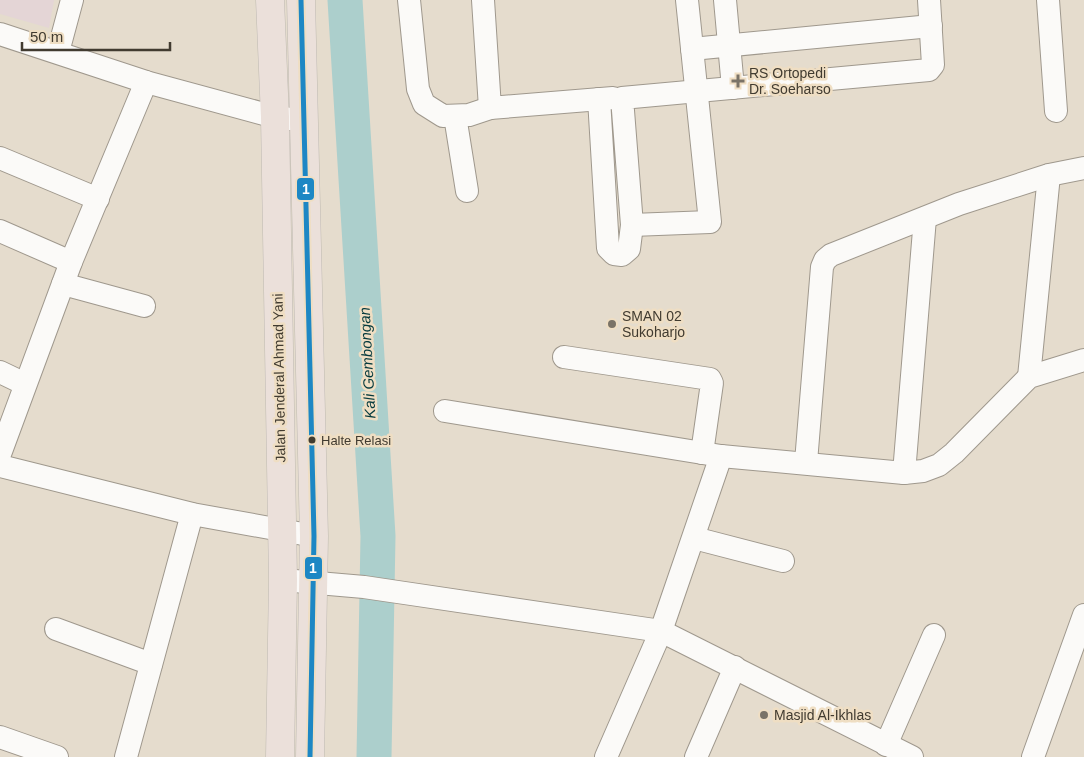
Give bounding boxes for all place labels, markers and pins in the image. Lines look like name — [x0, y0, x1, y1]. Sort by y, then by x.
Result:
place label: RS Ortopedi Dr. Soeharso — [749, 65, 831, 97]
marker: RS Ortopedi Dr. Soeharso — [731, 74, 745, 88]
place label: SMAN 02 Sukoharjo — [622, 308, 685, 340]
marker: SMAN 02 Sukoharjo — [606, 318, 618, 330]
place label: Halte Relasi — [321, 433, 391, 448]
marker: Halte Relasi — [307, 435, 317, 445]
place label: Masjid Al-Ikhlas — [774, 707, 871, 723]
marker: Masjid Al-Ikhlas — [758, 709, 770, 721]

